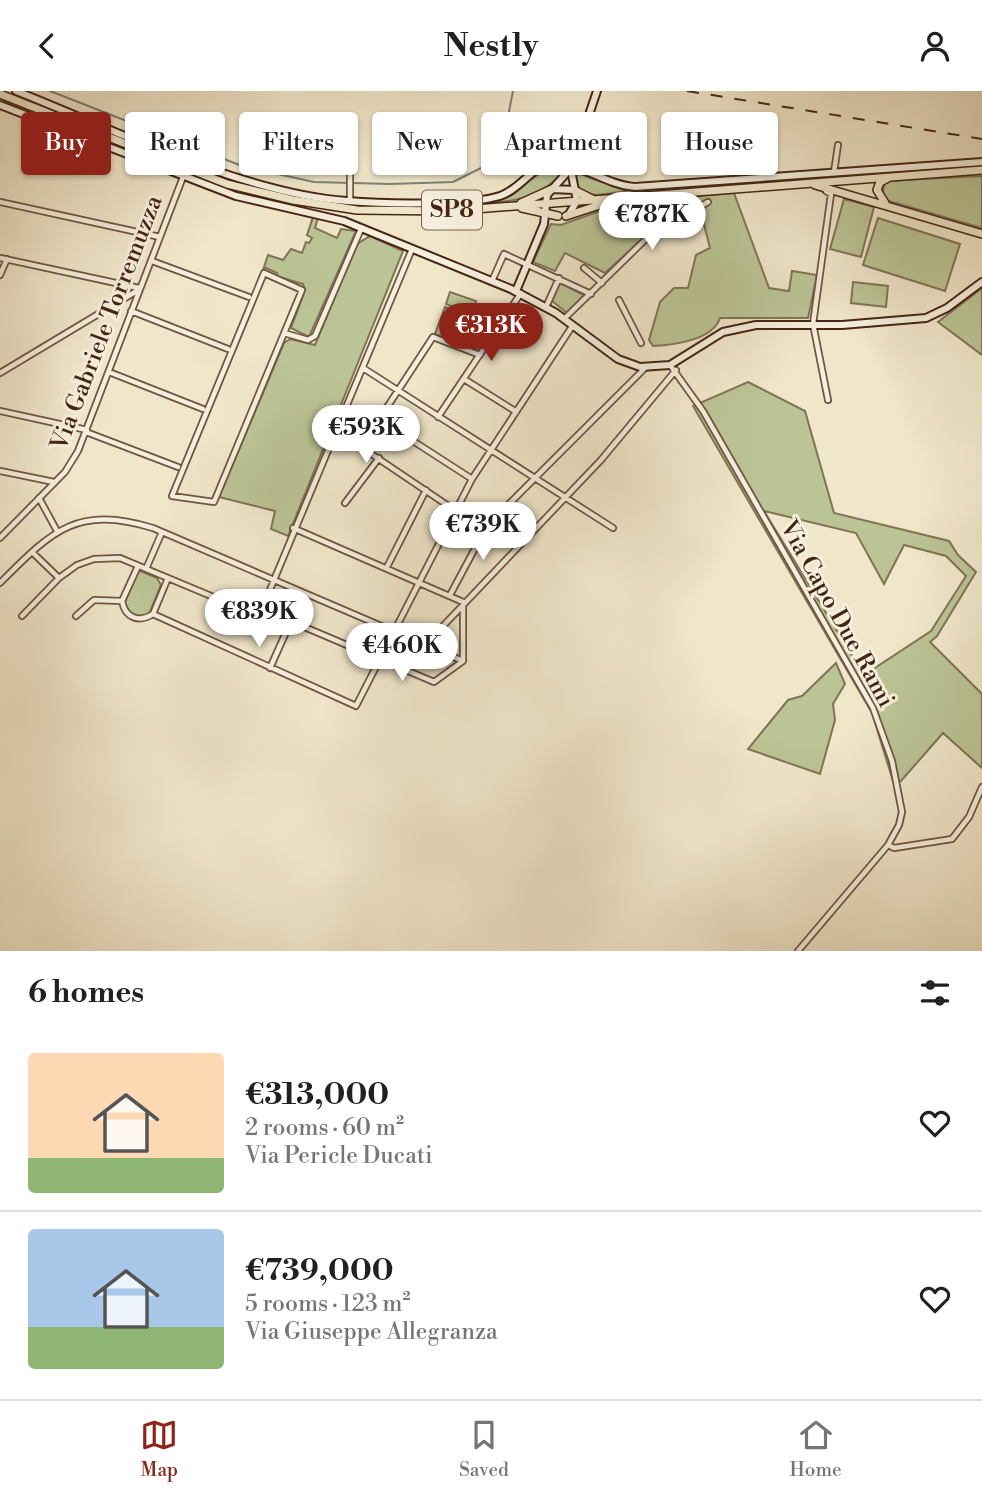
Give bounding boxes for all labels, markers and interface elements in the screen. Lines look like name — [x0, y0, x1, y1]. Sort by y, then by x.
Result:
text: Nestly — [444, 26, 538, 66]
icon: back — [28, 27, 66, 65]
icon: person — [916, 27, 954, 65]
chip: Buy — [21, 112, 111, 175]
chip: Rent — [125, 112, 225, 175]
chip: Filters — [239, 112, 358, 175]
chip: New — [372, 112, 467, 175]
chip: Apartment — [481, 112, 647, 175]
chip: House — [661, 112, 778, 175]
street label: Via Gabriele Torremuzza — [44, 191, 170, 456]
road number: SP8 — [422, 191, 482, 229]
pin: €787K — [603, 193, 701, 252]
text: €787K — [615, 201, 689, 229]
pin: €313K — [442, 303, 540, 363]
text: €313K — [455, 312, 527, 340]
pin: €593K — [317, 405, 415, 465]
text: €593K — [328, 414, 404, 442]
pin: €739K — [434, 503, 532, 562]
text: €739K — [445, 511, 521, 539]
street label: Via Capo Due Rami — [773, 514, 901, 713]
pin: €839K — [210, 589, 308, 649]
text: €839K — [221, 598, 297, 626]
pin: €460K — [353, 623, 451, 683]
text: €460K — [362, 632, 442, 660]
text: 6 homes — [28, 974, 144, 1012]
icon: filters — [916, 974, 954, 1012]
text: €313,000 — [245, 1076, 389, 1114]
icon: home — [84, 1081, 168, 1165]
icon: heart — [916, 1104, 954, 1142]
text: 2 rooms · 60 m² — [245, 1114, 404, 1142]
text: Via Pericle Ducati — [245, 1142, 433, 1170]
text: €739,000 — [245, 1252, 394, 1290]
icon: home — [84, 1257, 168, 1341]
icon: heart — [916, 1280, 954, 1318]
text: 5 rooms · 123 m² — [245, 1290, 411, 1318]
text: Via Giuseppe Allegranza — [245, 1318, 498, 1346]
tab: Map — [140, 1416, 178, 1482]
tab: Saved — [459, 1416, 509, 1482]
tab: Home — [790, 1416, 842, 1482]

